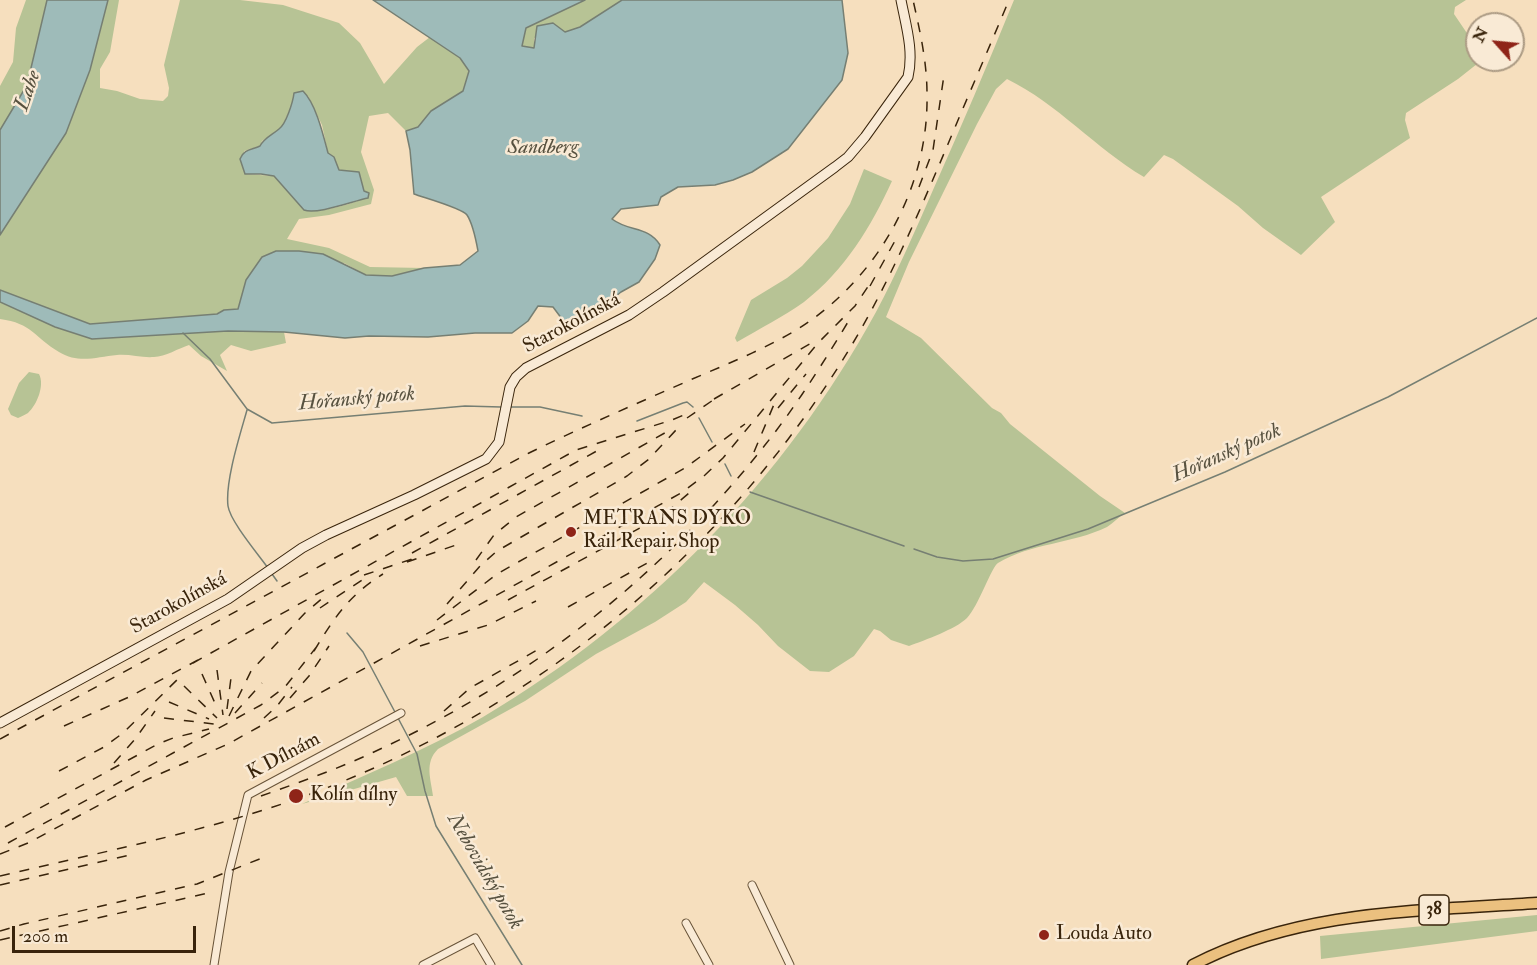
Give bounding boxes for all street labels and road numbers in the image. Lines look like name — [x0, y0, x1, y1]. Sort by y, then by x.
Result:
street label: Starokolínská — [519, 288, 625, 360]
street label: Starokolínská — [127, 568, 231, 640]
street label: K Dílnám — [244, 728, 324, 786]
road number: 38 — [1419, 895, 1449, 925]

